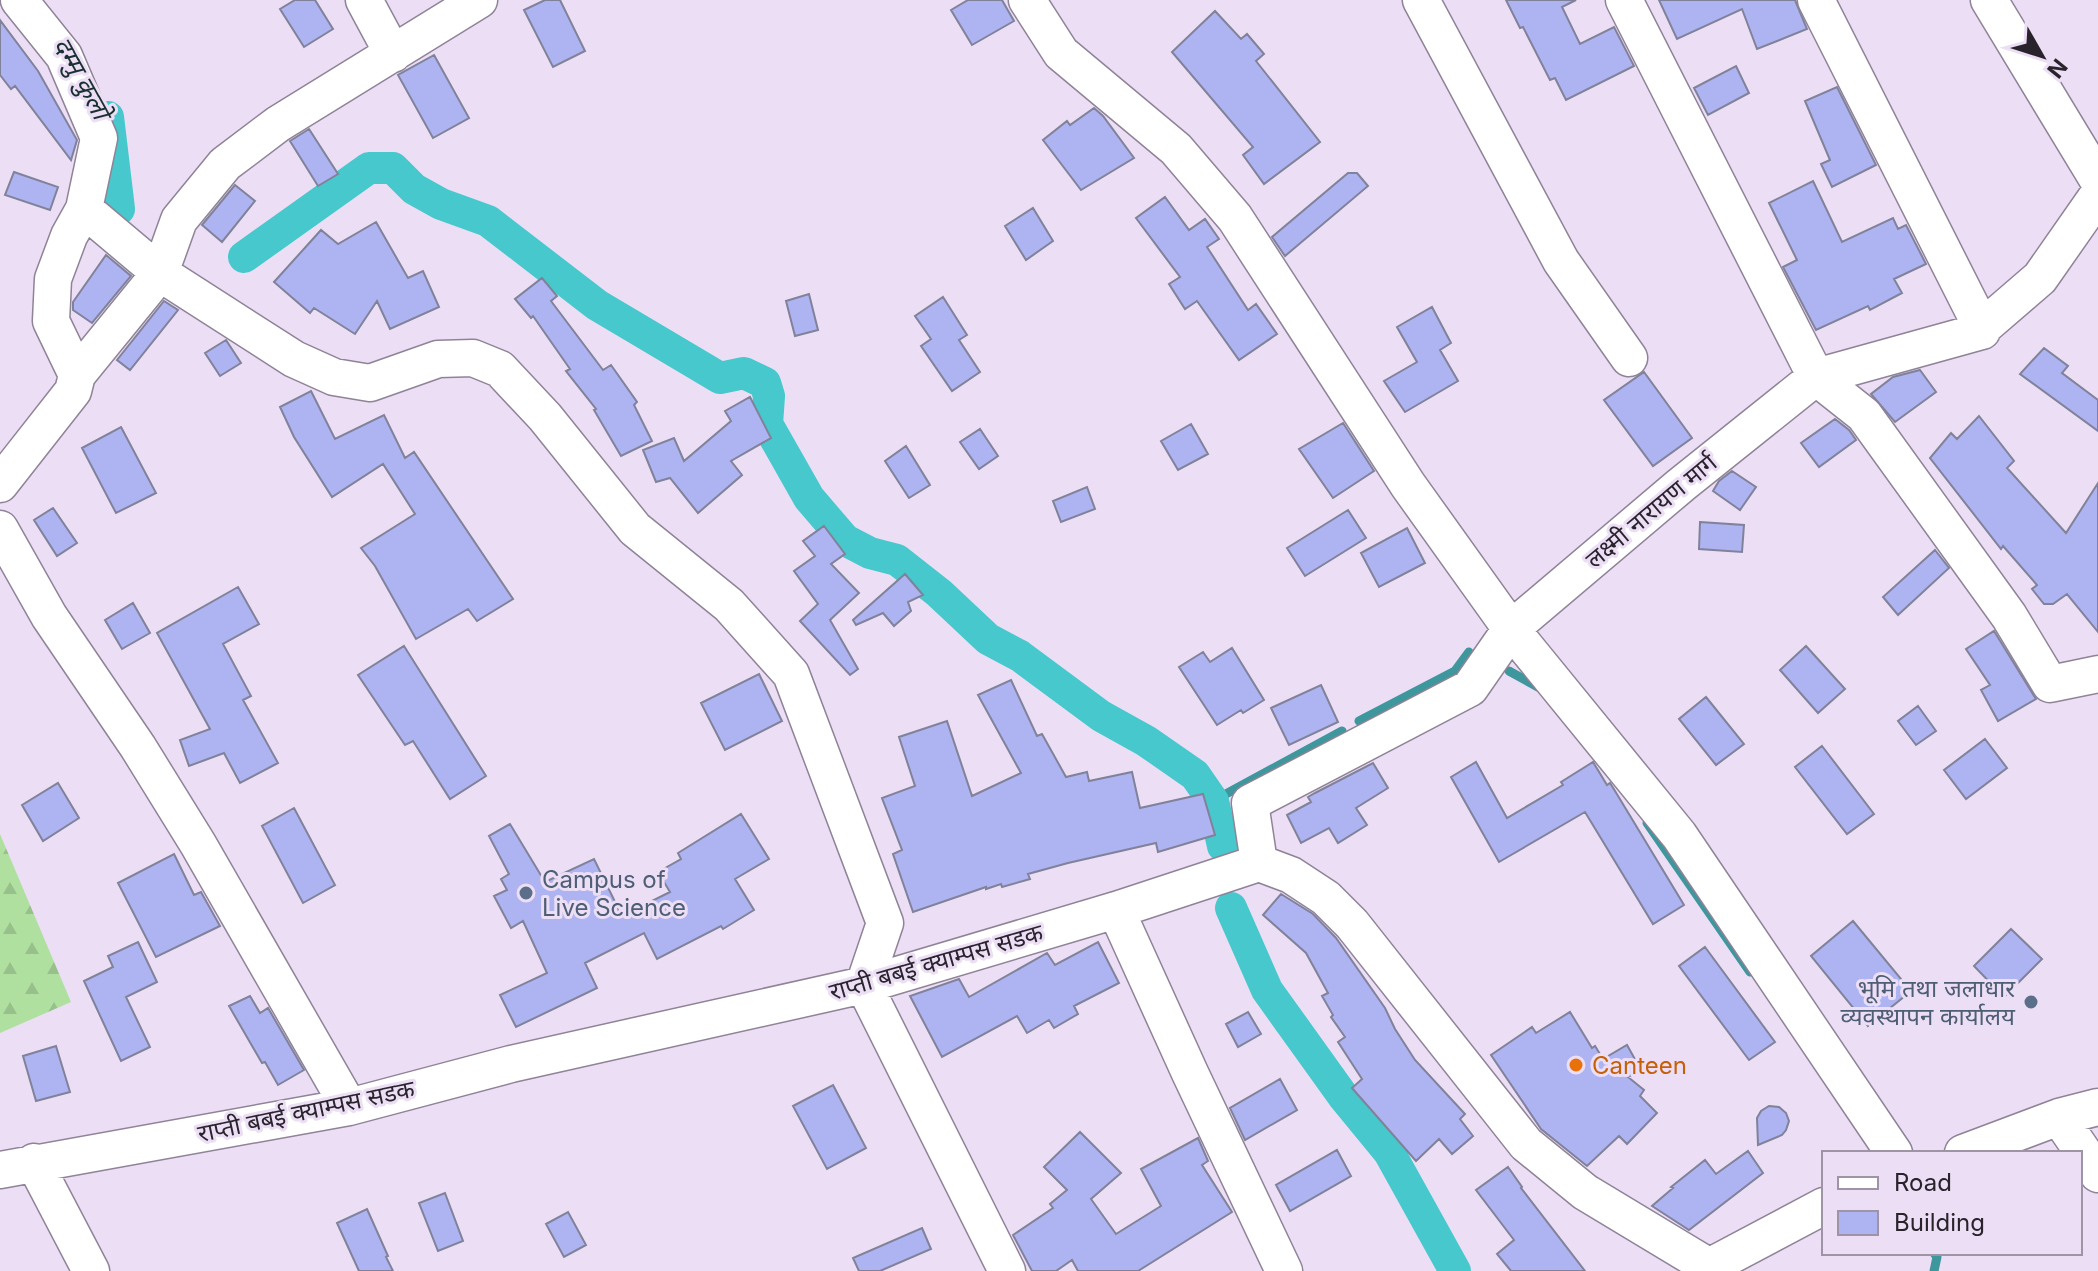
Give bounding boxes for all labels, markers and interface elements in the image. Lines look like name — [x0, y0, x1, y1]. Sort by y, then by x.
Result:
north arrow — [2002, 16, 2082, 96]
water label: दम्मु कुलो — [46, 32, 120, 129]
text: N — [2042, 54, 2073, 83]
street label: लक्ष्मी नारायण मार्ग — [1580, 447, 1723, 574]
place label: Campus of Live Science — [542, 865, 686, 922]
marker: Campus of Live Science — [517, 884, 535, 902]
street label: राप्ती बबई क्याम्पस सडक — [826, 917, 1047, 1006]
place label: भूमि तथा जलाधार व्यवस्थापन कार्यालय — [1840, 974, 2016, 1031]
marker: भूमि तथा जलाधार व्यवस्थापन कार्यालय — [2022, 993, 2040, 1011]
place label: Canteen — [1592, 1051, 1687, 1080]
marker: Canteen — [1567, 1056, 1585, 1074]
street label: राप्ती बबई क्याम्पस सडक — [195, 1074, 418, 1148]
legend — [1822, 1151, 2082, 1255]
text: Road — [1894, 1168, 1952, 1197]
text: Building — [1894, 1208, 1985, 1237]

